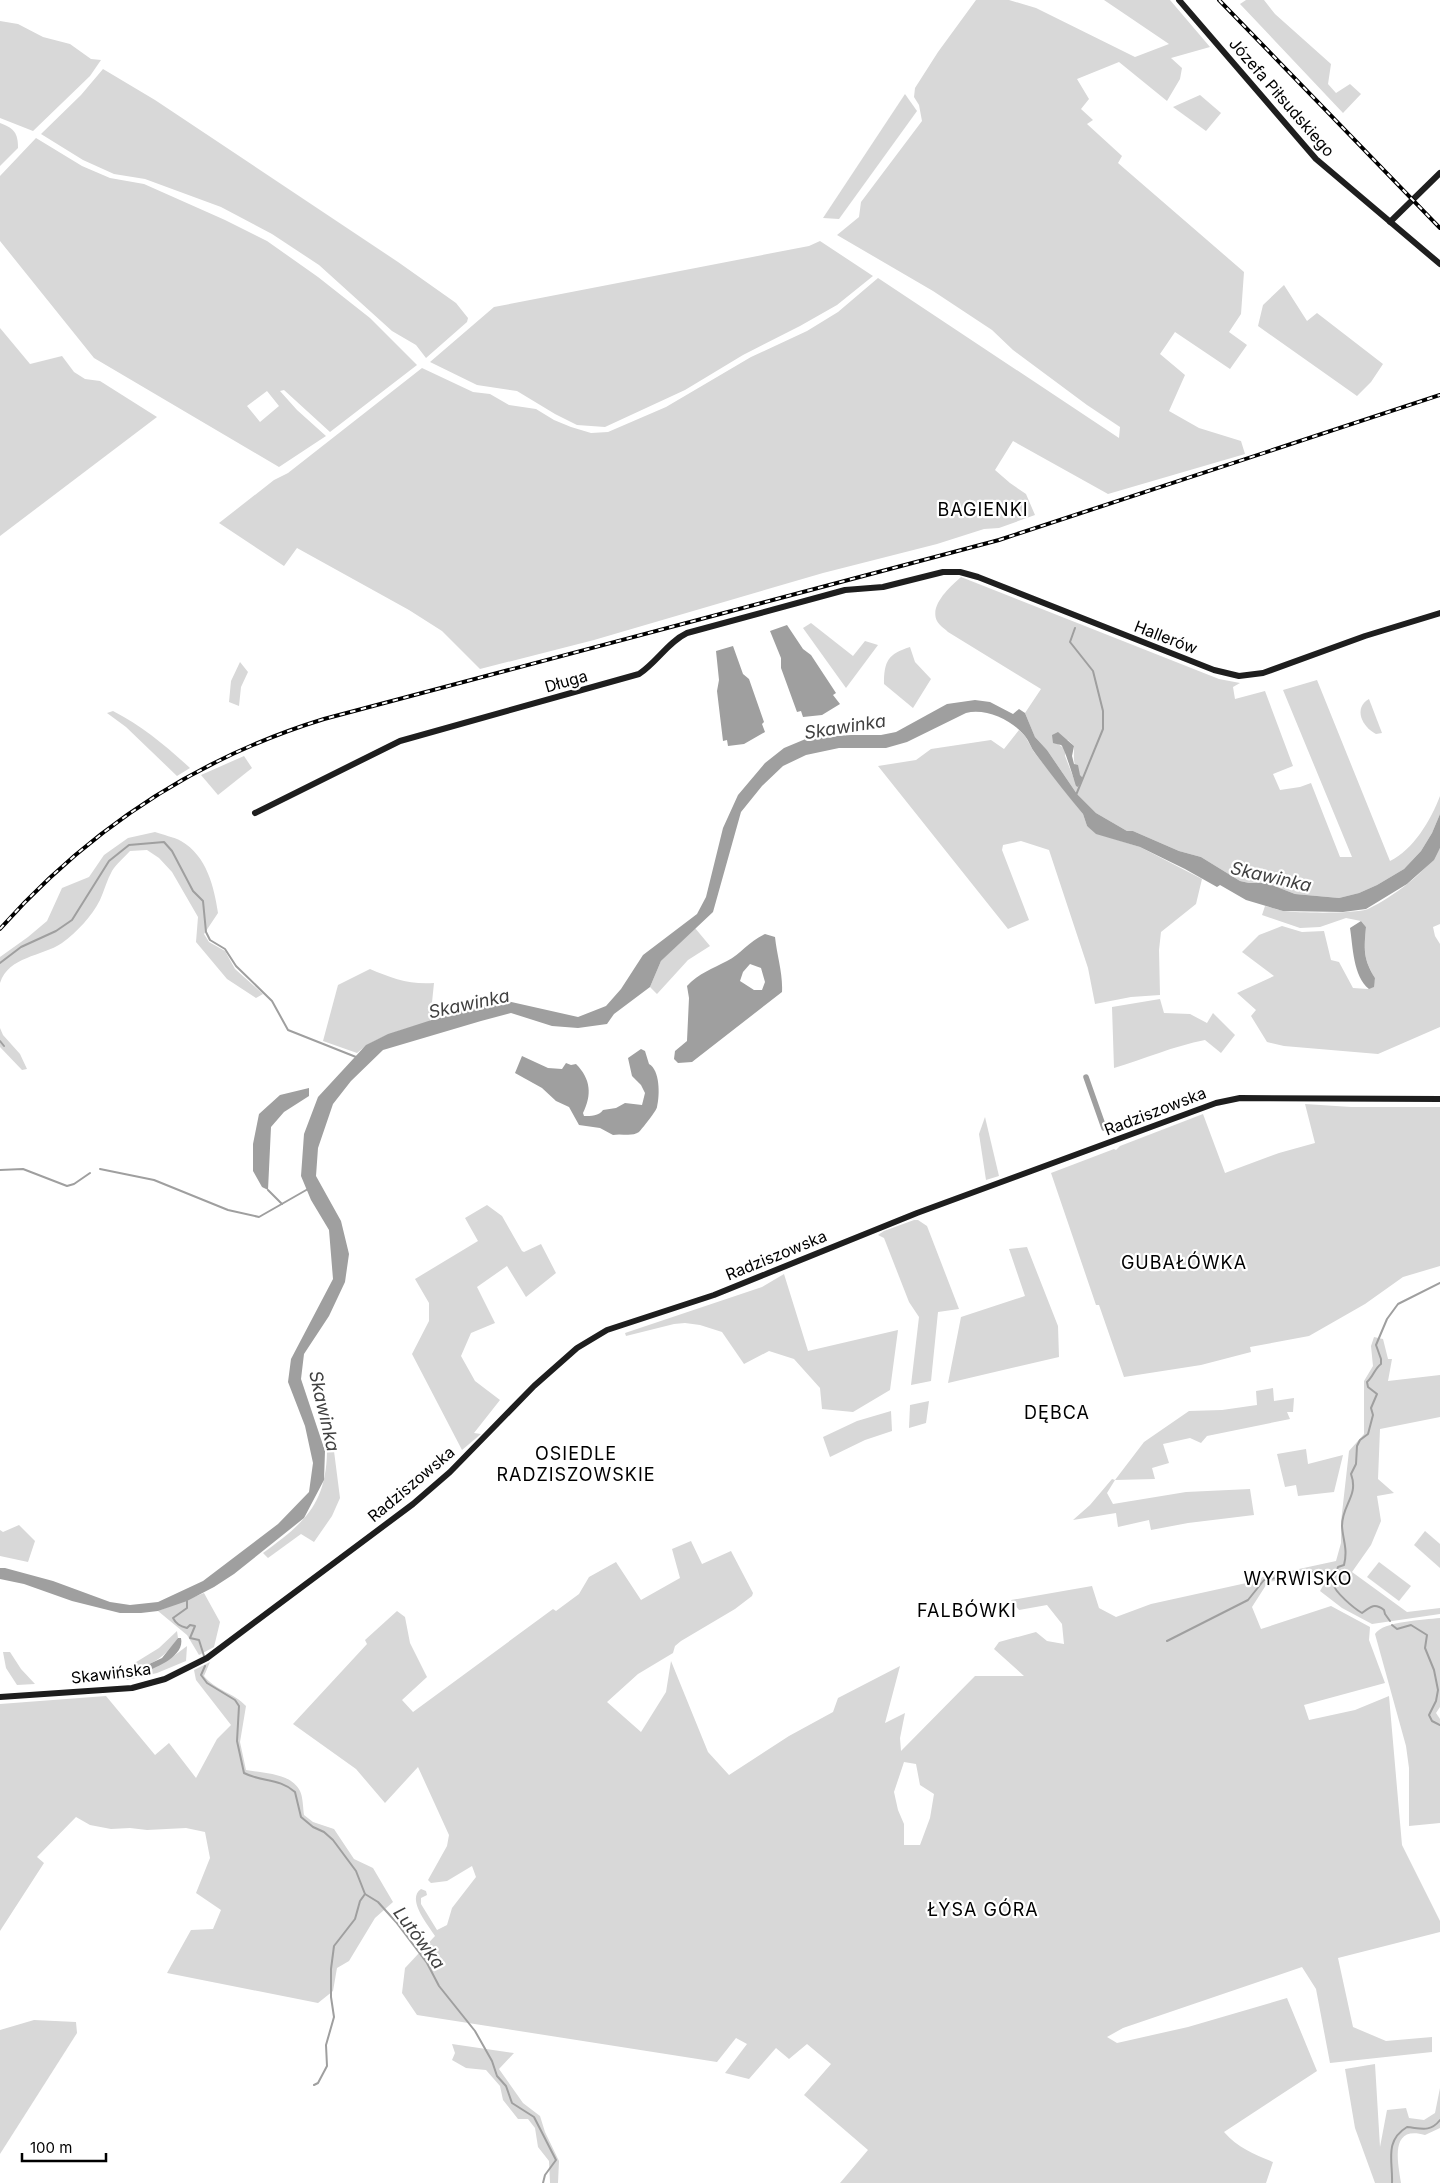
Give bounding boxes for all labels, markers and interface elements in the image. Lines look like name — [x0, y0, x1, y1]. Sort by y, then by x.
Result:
street label: Józefa Piłsudskiego — [1225, 33, 1339, 161]
district label: BAGIENKI — [937, 499, 1029, 520]
street label: Hallerów — [1132, 616, 1200, 658]
street label: Długa — [542, 665, 590, 697]
water label: Skawinka — [803, 710, 887, 743]
water label: Skawinka — [1229, 857, 1314, 896]
water label: Skawinka — [426, 985, 511, 1022]
street label: Radziszowska — [1101, 1082, 1209, 1140]
street label: Radziszowska — [722, 1226, 830, 1284]
district label: GUBAŁÓWKA — [1121, 1251, 1247, 1273]
water label: Skawinka — [305, 1368, 344, 1453]
district label: DĘBCA — [1024, 1402, 1090, 1423]
street label: Radziszowska — [363, 1442, 459, 1526]
district label: OSIEDLE RADZISZOWSKIE — [496, 1443, 656, 1485]
district label: WYRWISKO — [1244, 1568, 1352, 1589]
district label: FALBÓWKI — [917, 1599, 1017, 1621]
street label: Skawińska — [70, 1658, 152, 1688]
district label: ŁYSA GÓRA — [927, 1898, 1039, 1920]
water label: Lutówka — [389, 1903, 450, 1973]
scale bar — [22, 2130, 106, 2162]
text: 100 m — [30, 2138, 72, 2157]

